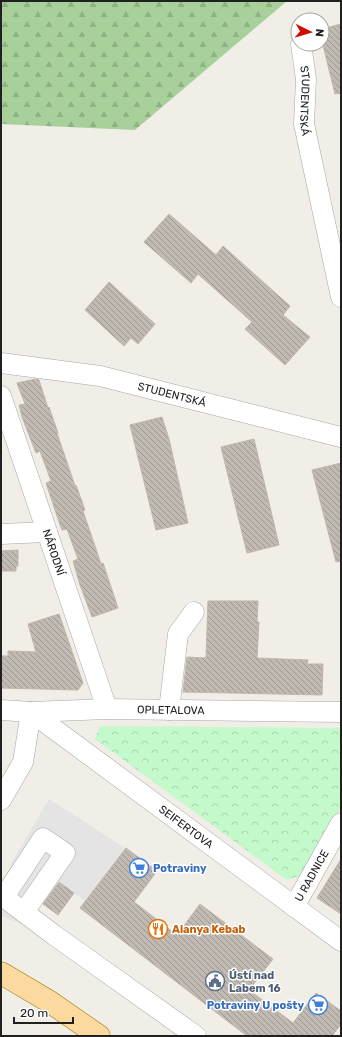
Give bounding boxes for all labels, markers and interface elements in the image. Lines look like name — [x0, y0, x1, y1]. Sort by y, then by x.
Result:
north arrow — [290, 12, 330, 52]
text: N — [313, 28, 326, 37]
street label: STUDENTSKÁ — [297, 65, 313, 137]
street label: STUDENTSKÁ — [136, 379, 208, 409]
street label: NÁRODNÍ — [40, 527, 68, 578]
street label: OPLETALOVA — [137, 703, 205, 717]
street label: SEIFERTOVA — [157, 802, 216, 851]
street label: U RADNICE — [292, 847, 331, 904]
supermarket icon: Potraviny — [128, 857, 150, 879]
place label: Potraviny — [153, 862, 207, 875]
restaurant icon: Alanya Kebab — [147, 918, 169, 940]
place label: Alanya Kebab — [172, 923, 245, 936]
place label: Ústí nad Labem 16 — [229, 969, 281, 995]
public building icon: Ústí nad Labem 16 — [204, 970, 226, 992]
supermarket icon: Potraviny U pošty — [307, 994, 329, 1016]
scale bar — [14, 999, 73, 1025]
place label: Potraviny U pošty — [207, 999, 304, 1012]
text: 20 m — [20, 1006, 48, 1020]

